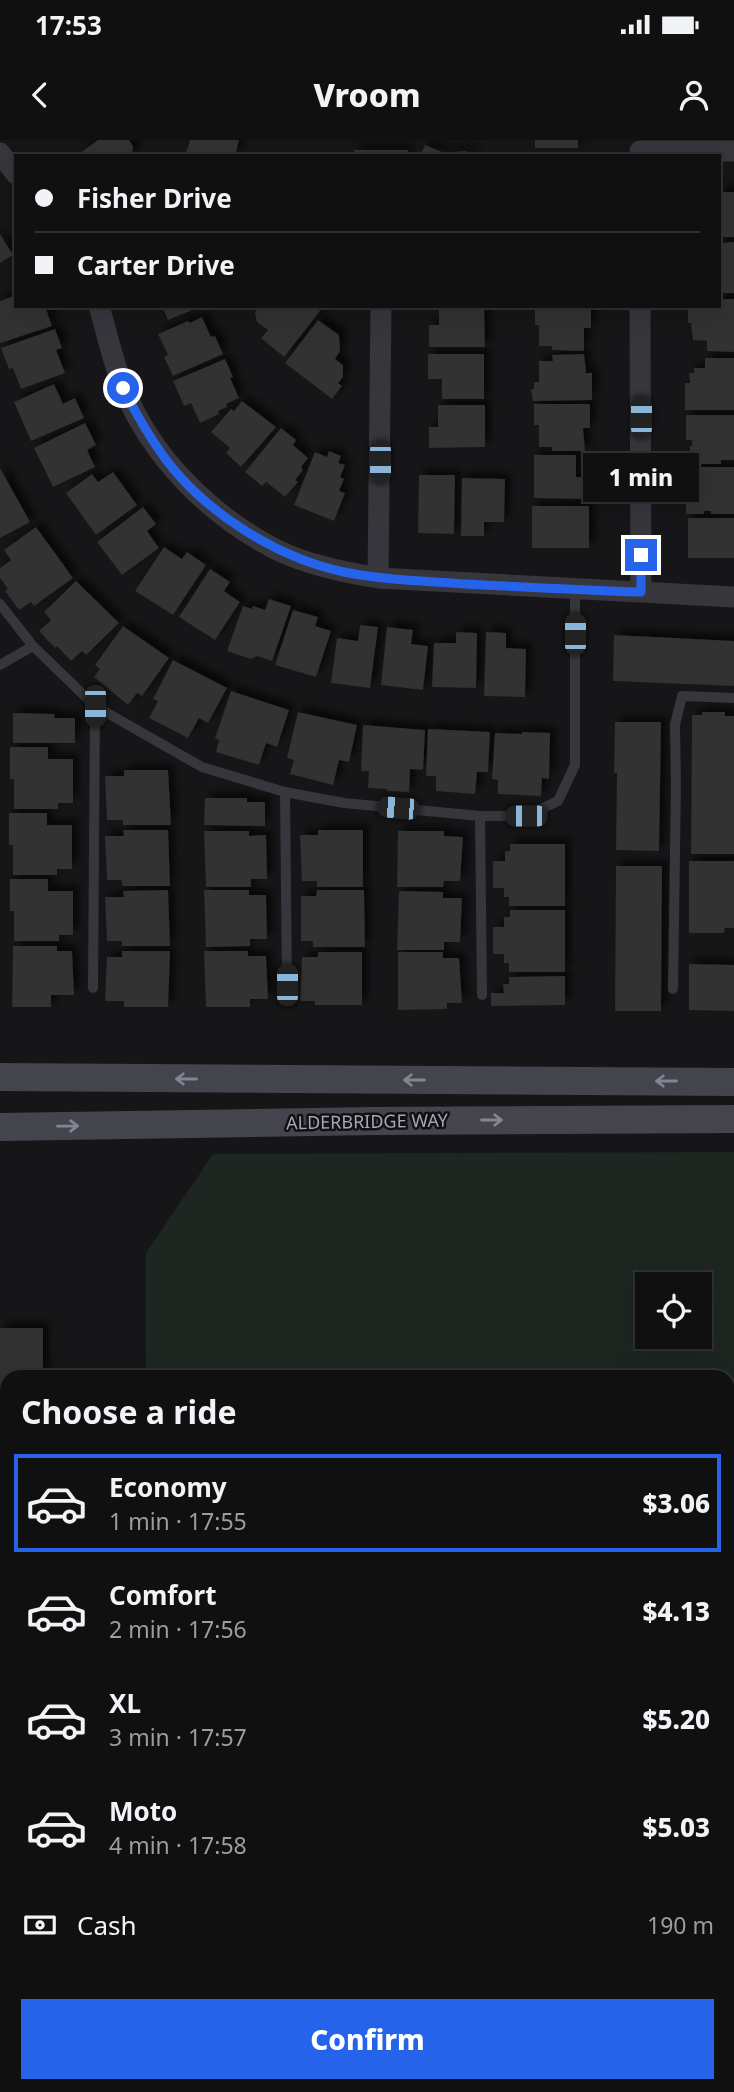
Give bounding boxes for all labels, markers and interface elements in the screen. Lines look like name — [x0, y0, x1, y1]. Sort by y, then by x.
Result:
text: 17:53 — [35, 7, 102, 43]
text: Vroom — [314, 73, 420, 116]
icon: back — [21, 76, 59, 114]
icon: person — [675, 76, 713, 114]
text: Fisher Drive — [77, 180, 232, 216]
text: Carter Drive — [77, 247, 235, 283]
route start — [107, 372, 139, 404]
car — [631, 396, 652, 438]
car — [370, 441, 391, 483]
callout: 1 min — [583, 454, 699, 502]
text: 1 min — [609, 461, 673, 493]
route end — [625, 539, 657, 571]
car — [565, 613, 586, 655]
car — [85, 685, 106, 727]
car — [377, 796, 420, 820]
car — [506, 806, 548, 827]
car — [277, 964, 298, 1006]
one-way arrow — [175, 1072, 198, 1085]
one-way arrow — [403, 1073, 426, 1087]
one-way arrow — [655, 1074, 678, 1088]
street label: ALDERBRIDGE WAY — [286, 1108, 449, 1134]
one-way arrow — [480, 1113, 503, 1127]
one-way arrow — [56, 1119, 79, 1133]
map controls — [635, 1272, 712, 1349]
button: locate — [635, 1272, 712, 1349]
text: Choose a ride — [21, 1390, 237, 1433]
text: Economy — [109, 1469, 227, 1505]
icon: car — [25, 1472, 88, 1535]
text: $3.06 — [643, 1485, 710, 1521]
text: 1 min · 17:55 — [109, 1505, 247, 1537]
text: Comfort — [109, 1577, 217, 1613]
icon: car — [25, 1580, 88, 1643]
text: $4.13 — [643, 1593, 710, 1629]
text: 2 min · 17:56 — [109, 1613, 247, 1645]
text: XL — [109, 1685, 141, 1721]
icon: car — [25, 1688, 88, 1751]
text: $5.20 — [643, 1701, 710, 1737]
text: 3 min · 17:57 — [109, 1721, 247, 1753]
text: Moto — [109, 1793, 177, 1829]
icon: car — [25, 1796, 88, 1859]
text: $5.03 — [643, 1809, 710, 1845]
text: 4 min · 17:58 — [109, 1829, 247, 1861]
icon: cash — [21, 1906, 59, 1944]
text: Cash — [77, 1907, 137, 1943]
text: 190 m — [647, 1909, 714, 1941]
button: Confirm — [21, 1999, 714, 2079]

